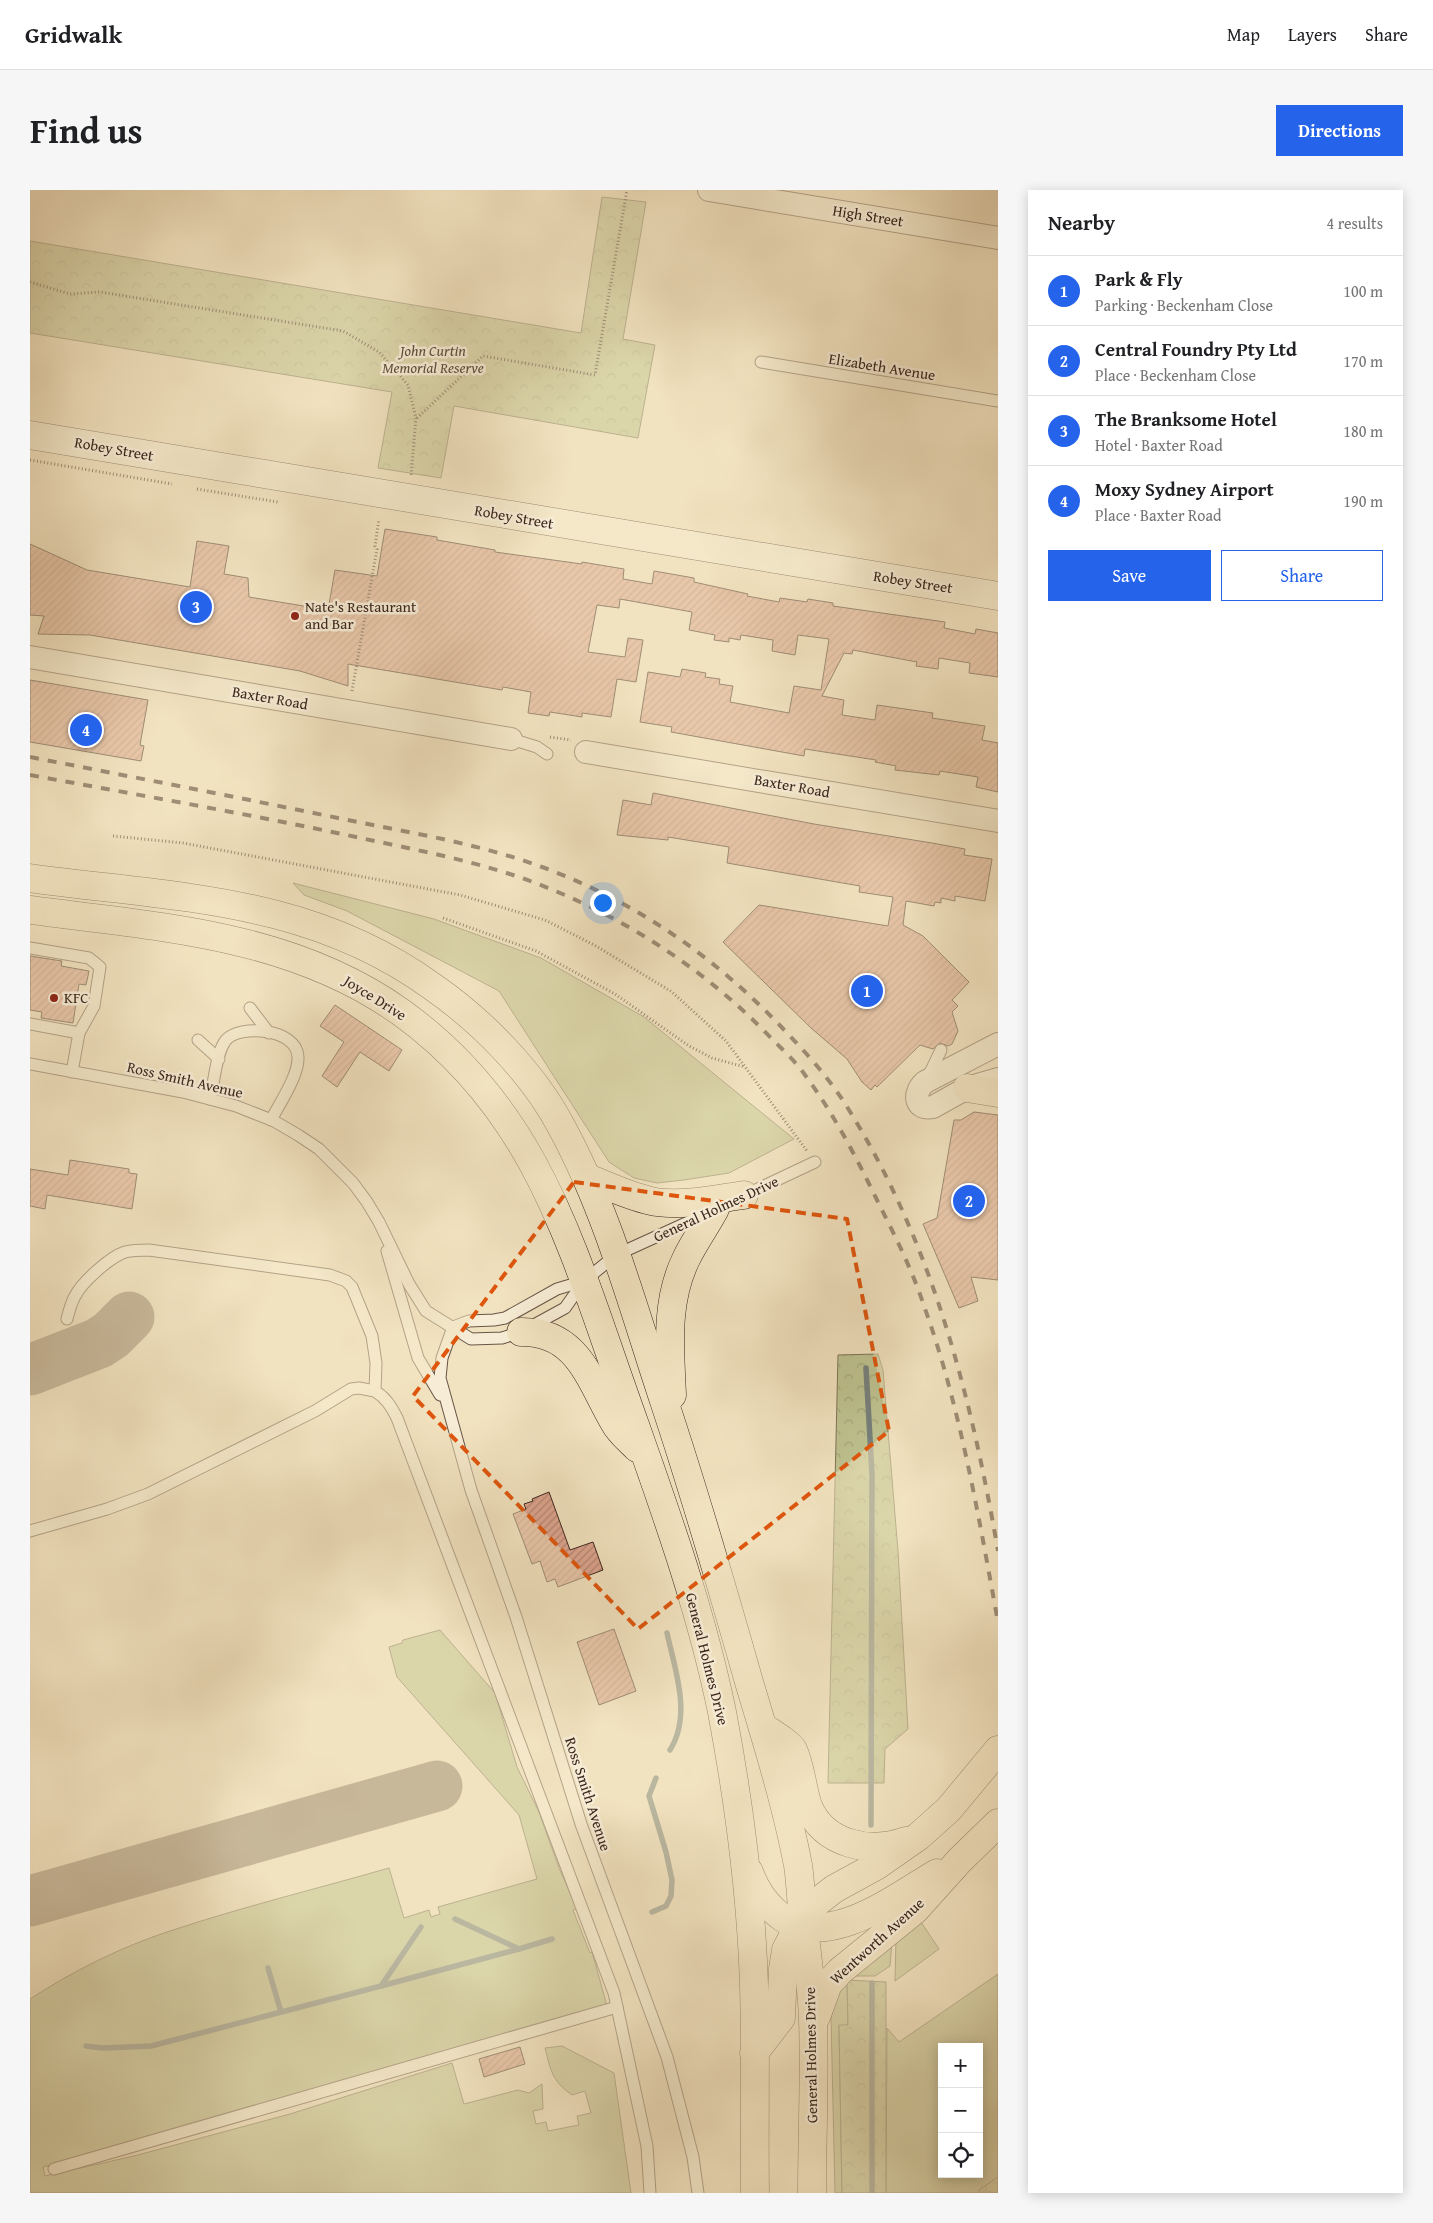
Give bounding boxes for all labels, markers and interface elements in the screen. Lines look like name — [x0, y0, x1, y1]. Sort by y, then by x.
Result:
text: Gridwalk — [25, 17, 122, 52]
text: Map — [1227, 21, 1260, 48]
text: Layers — [1288, 21, 1337, 48]
text: Share — [1365, 21, 1408, 48]
text: Find us — [30, 105, 143, 156]
button: Directions — [1276, 105, 1403, 156]
street label: High Street — [831, 200, 906, 232]
text: Nearby — [1048, 207, 1115, 238]
text: 4 results — [1326, 211, 1383, 235]
text: Park & Fly — [1095, 265, 1182, 293]
text: 1 — [1060, 279, 1068, 303]
text: 100 m — [1343, 279, 1383, 303]
text: Parking · Beckenham Close — [1095, 293, 1273, 317]
text: Central Foundry Pty Ltd — [1095, 335, 1297, 363]
park label: John Curtin Memorial Reserve — [382, 340, 484, 378]
street label: Elizabeth Avenue — [827, 348, 937, 385]
text: 2 — [1060, 349, 1068, 373]
text: 170 m — [1343, 349, 1383, 373]
text: Place · Beckenham Close — [1095, 363, 1256, 387]
text: The Branksome Hotel — [1095, 405, 1277, 433]
text: 3 — [1060, 419, 1068, 443]
text: 180 m — [1343, 419, 1383, 443]
street label: Robey Street — [73, 431, 156, 466]
text: Hotel · Baxter Road — [1095, 433, 1223, 457]
text: Moxy Sydney Airport — [1095, 475, 1274, 503]
text: 4 — [1060, 489, 1068, 513]
text: 190 m — [1343, 489, 1383, 513]
street label: Robey Street — [473, 499, 556, 534]
text: Place · Baxter Road — [1095, 503, 1222, 527]
button: Save — [1048, 550, 1211, 601]
button: Share — [1221, 550, 1383, 601]
street label: Robey Street — [872, 565, 955, 598]
pin: 3 — [180, 588, 212, 626]
place label: Nate's Restaurant and Bar — [305, 596, 417, 634]
marker: Nate's Restaurant and Bar — [289, 610, 301, 622]
street label: Baxter Road — [231, 681, 310, 714]
pin: 4 — [70, 711, 102, 749]
street label: Baxter Road — [753, 769, 832, 802]
your location — [590, 890, 616, 916]
street label: Joyce Drive — [338, 969, 411, 1025]
pin: 1 — [851, 972, 883, 1010]
place label: KFC — [64, 987, 88, 1008]
marker: KFC — [48, 992, 60, 1004]
street label: Ross Smith Avenue — [125, 1056, 245, 1103]
street label: General Holmes Drive — [650, 1170, 782, 1247]
pin: 2 — [953, 1182, 985, 1220]
street label: General Holmes Drive — [681, 1590, 734, 1727]
street label: Ross Smith Avenue — [560, 1734, 617, 1853]
street label: Wentworth Avenue — [825, 1893, 928, 1989]
street label: General Holmes Drive — [799, 1987, 822, 2123]
map controls — [938, 2043, 983, 2178]
button: + — [938, 2043, 983, 2088]
button: − — [938, 2088, 983, 2133]
button: locate — [938, 2133, 983, 2178]

